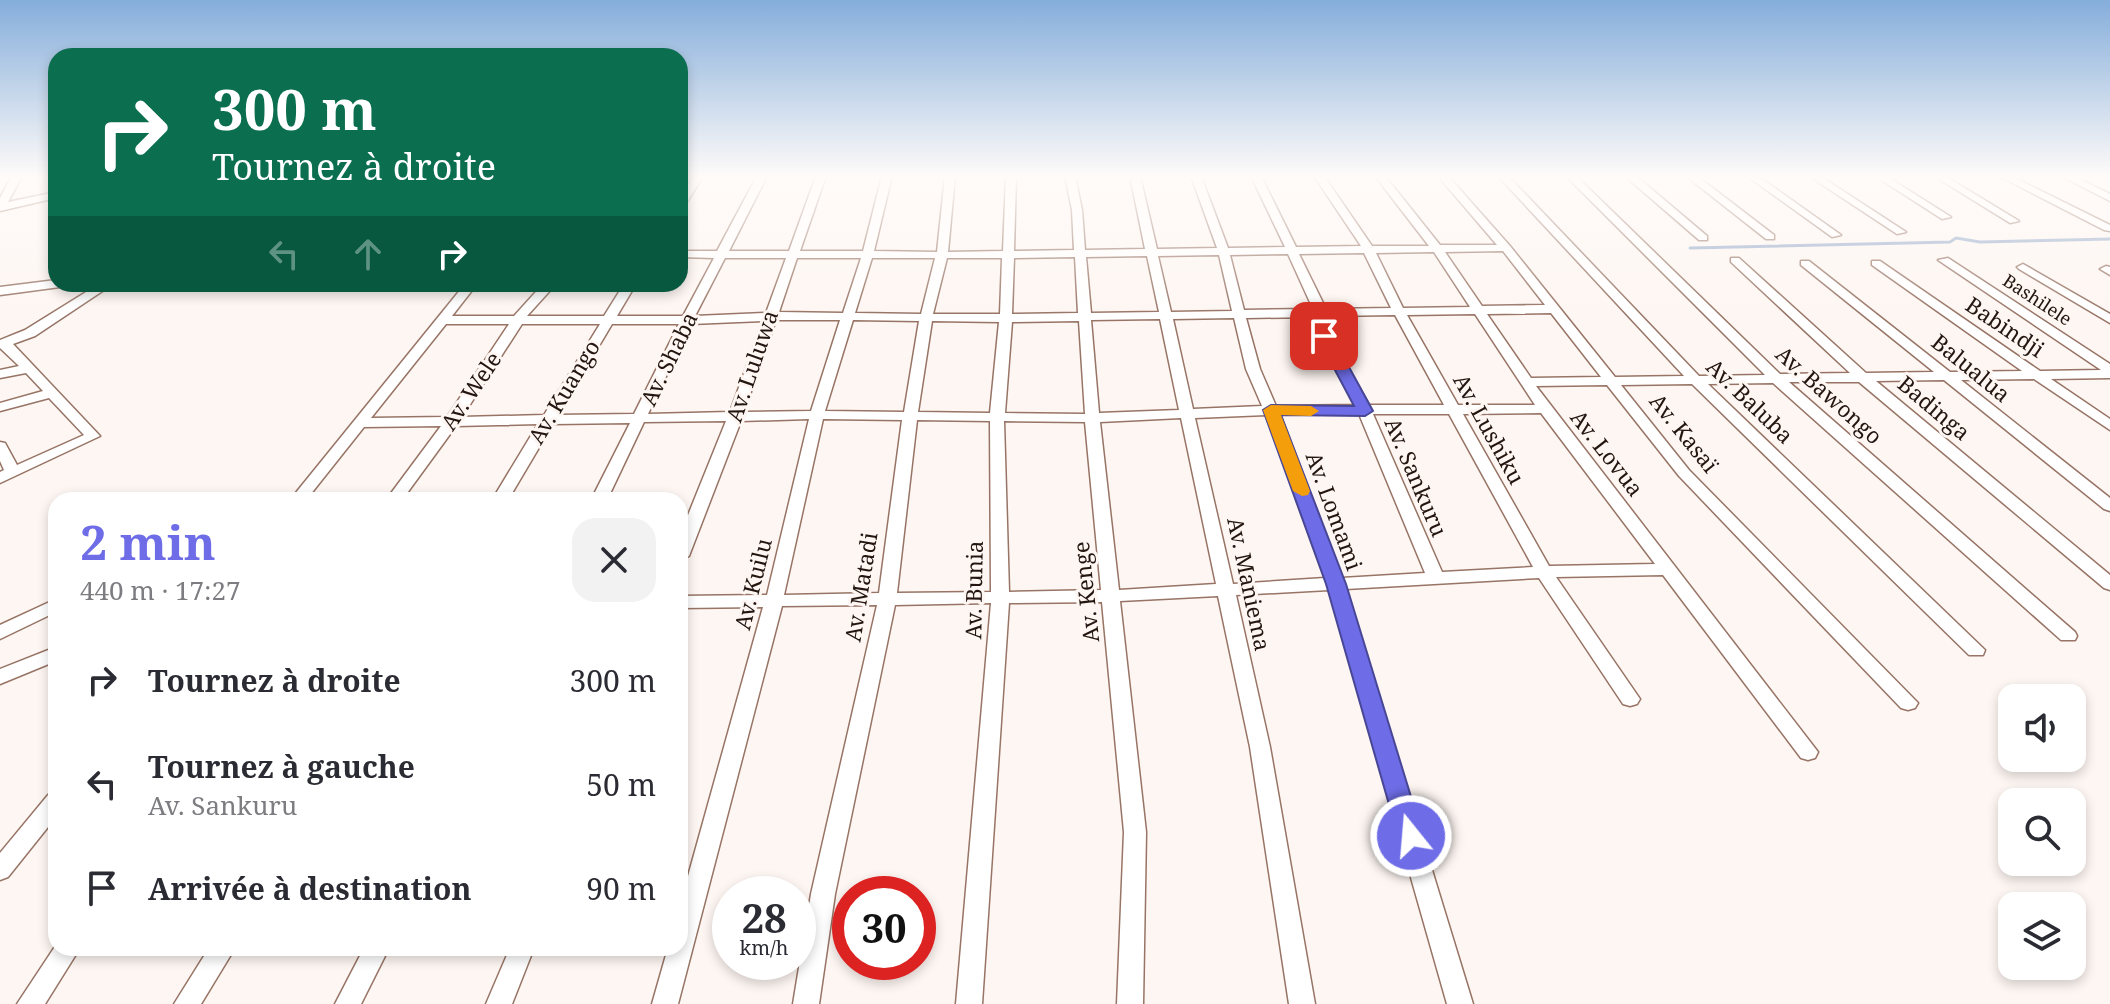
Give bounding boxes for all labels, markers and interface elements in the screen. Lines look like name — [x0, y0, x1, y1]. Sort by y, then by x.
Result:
text: 300 m — [212, 70, 377, 146]
icon: right — [80, 80, 184, 184]
text: Tournez à droite — [212, 142, 496, 191]
icon: left — [262, 232, 306, 276]
icon: ahead — [346, 232, 390, 276]
icon: right — [430, 232, 474, 276]
street label: Bashilele — [1998, 268, 2077, 330]
street label: Babindji — [1960, 289, 2051, 363]
pin — [1290, 302, 1358, 370]
street label: Av. Luluwa — [718, 306, 784, 426]
street label: Av. Shaba — [633, 307, 704, 410]
icon: arrive — [1302, 314, 1346, 358]
street label: Balualua — [1926, 326, 2017, 408]
street label: Av. Kuango — [520, 334, 606, 449]
street label: Av. Bawongo — [1770, 338, 1889, 450]
street label: Av. Wele — [433, 345, 507, 436]
street label: Av. Baluba — [1701, 351, 1801, 449]
street label: Av. Lushiku — [1447, 368, 1533, 489]
street label: Badinga — [1892, 368, 1977, 446]
street label: Av. Kasaï — [1644, 387, 1726, 478]
street label: Av. Lovua — [1565, 403, 1651, 502]
street label: Av. Sankuru — [1378, 413, 1455, 541]
street label: Av. Lomami — [1300, 447, 1370, 574]
text: 2 min — [80, 509, 216, 574]
street label: Av. Maniema — [1221, 514, 1279, 653]
button: close — [572, 518, 656, 602]
street label: Av. Matadi — [837, 530, 883, 644]
street label: Av. Kuilu — [726, 535, 778, 633]
street label: Av. Bunia — [957, 540, 989, 640]
street label: Av. Kenge — [1065, 540, 1105, 644]
text: 440 m · 17:27 — [80, 572, 241, 608]
icon: right — [80, 658, 124, 702]
text: Tournez à droite — [148, 660, 401, 701]
text: 300 m — [570, 660, 656, 701]
map controls — [1998, 684, 2086, 980]
button: sound — [1998, 684, 2086, 772]
text: Tournez à gauche — [148, 746, 415, 787]
icon: left — [80, 762, 124, 806]
text: 50 m — [586, 764, 656, 805]
text: Av. Sankuru — [148, 787, 297, 823]
button: search — [1998, 788, 2086, 876]
position arrow — [1369, 794, 1453, 878]
icon: arrive — [80, 866, 124, 910]
text: Arrivée à destination — [148, 868, 472, 909]
text: 90 m — [586, 868, 656, 909]
speed limit sign: 30 — [832, 876, 936, 980]
text: 28 — [741, 890, 787, 945]
button: layers — [1998, 892, 2086, 980]
text: km/h — [739, 934, 789, 961]

